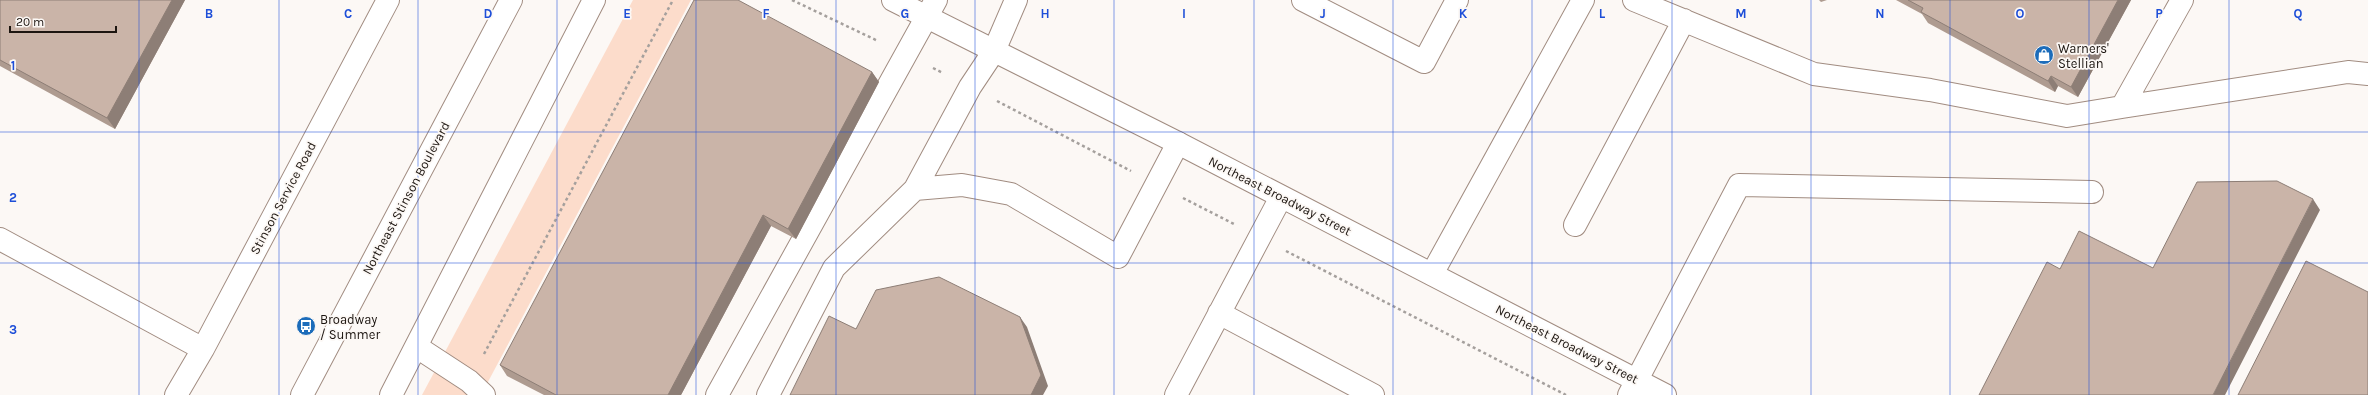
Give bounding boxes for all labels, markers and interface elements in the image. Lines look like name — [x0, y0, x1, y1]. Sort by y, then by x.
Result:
text: B — [205, 6, 213, 21]
text: C — [344, 6, 352, 21]
text: D — [484, 6, 493, 21]
text: E — [623, 6, 631, 21]
text: F — [762, 6, 770, 21]
text: G — [901, 6, 909, 21]
text: H — [1040, 6, 1050, 21]
text: I — [1182, 6, 1186, 21]
text: J — [1320, 6, 1326, 21]
text: K — [1459, 6, 1468, 21]
text: L — [1599, 6, 1606, 21]
text: M — [1735, 6, 1747, 21]
text: N — [1875, 6, 1885, 21]
text: O — [2016, 6, 2025, 21]
text: P — [2155, 6, 2163, 21]
text: Q — [2294, 6, 2303, 21]
scale bar — [10, 8, 116, 34]
text: 20 m — [16, 15, 44, 29]
place label: Warners' Stellian — [2058, 41, 2109, 71]
shop icon: Warners' Stellian — [2033, 44, 2055, 66]
text: 1 — [11, 58, 15, 73]
street label: Northeast Stinson Boulevard — [359, 119, 453, 277]
street label: Stinson Service Road — [247, 139, 319, 257]
street label: Northeast Broadway Street — [1206, 153, 1354, 239]
text: 2 — [9, 190, 17, 205]
street label: Northeast Broadway Street — [1493, 301, 1641, 387]
place label: Broadway / Summer — [320, 312, 380, 342]
bus stop icon: Broadway / Summer — [295, 315, 317, 337]
text: 3 — [9, 322, 17, 337]

